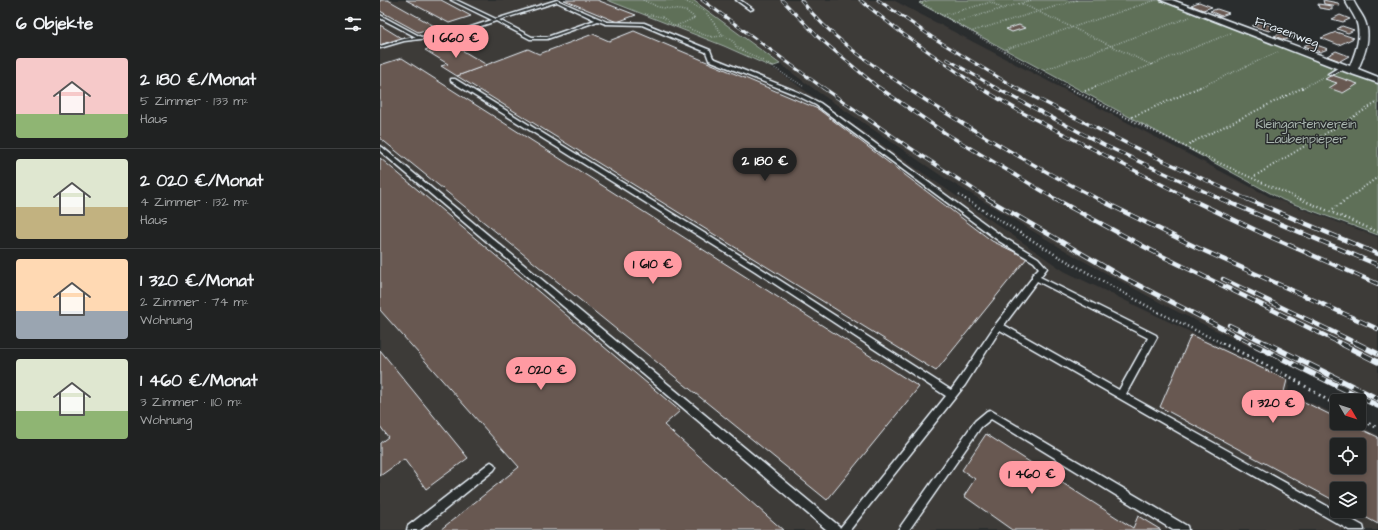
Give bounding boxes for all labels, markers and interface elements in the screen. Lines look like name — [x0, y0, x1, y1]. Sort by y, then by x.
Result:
text: 6 Objekte — [16, 12, 93, 36]
street label: Frasenweg — [1252, 12, 1322, 53]
icon: filters — [342, 13, 364, 35]
pin: 1 660 € — [419, 25, 493, 59]
text: 1 660 € — [433, 29, 479, 47]
text: 2 180 €/Monat — [140, 68, 256, 92]
icon: home — [48, 74, 96, 122]
text: 5 Zimmer · 133 m² — [140, 92, 248, 110]
text: Haus — [140, 110, 168, 128]
park label: Kleingartenverein Laubenpieper — [1255, 115, 1357, 148]
pin: 2 180 € — [728, 148, 802, 182]
text: 2 180 € — [742, 152, 788, 170]
text: 2 020 €/Monat — [140, 169, 263, 193]
icon: home — [48, 175, 96, 223]
text: 4 Zimmer · 132 m² — [140, 193, 249, 211]
text: Haus — [140, 211, 168, 229]
pin: 1 610 € — [616, 251, 690, 285]
text: 1 610 € — [633, 255, 673, 273]
text: 1 320 €/Monat — [140, 269, 254, 293]
icon: home — [48, 275, 96, 323]
text: 2 Zimmer · 74 m² — [140, 293, 249, 311]
text: Wohnung — [140, 311, 192, 329]
pin: 2 020 € — [504, 357, 578, 391]
text: 2 020 € — [515, 361, 567, 379]
text: 1 460 €/Monat — [140, 369, 258, 393]
icon: home — [48, 375, 96, 423]
pin: 1 320 € — [1236, 390, 1310, 424]
text: 3 Zimmer · 110 m² — [140, 393, 242, 411]
text: 1 320 € — [1251, 394, 1295, 412]
north arrow — [1330, 394, 1366, 430]
map controls — [1330, 394, 1366, 518]
text: Wohnung — [140, 411, 192, 429]
button: locate — [1330, 438, 1366, 474]
pin: 1 460 € — [995, 461, 1069, 495]
text: 1 460 € — [1008, 465, 1056, 483]
button: layers — [1330, 482, 1366, 518]

